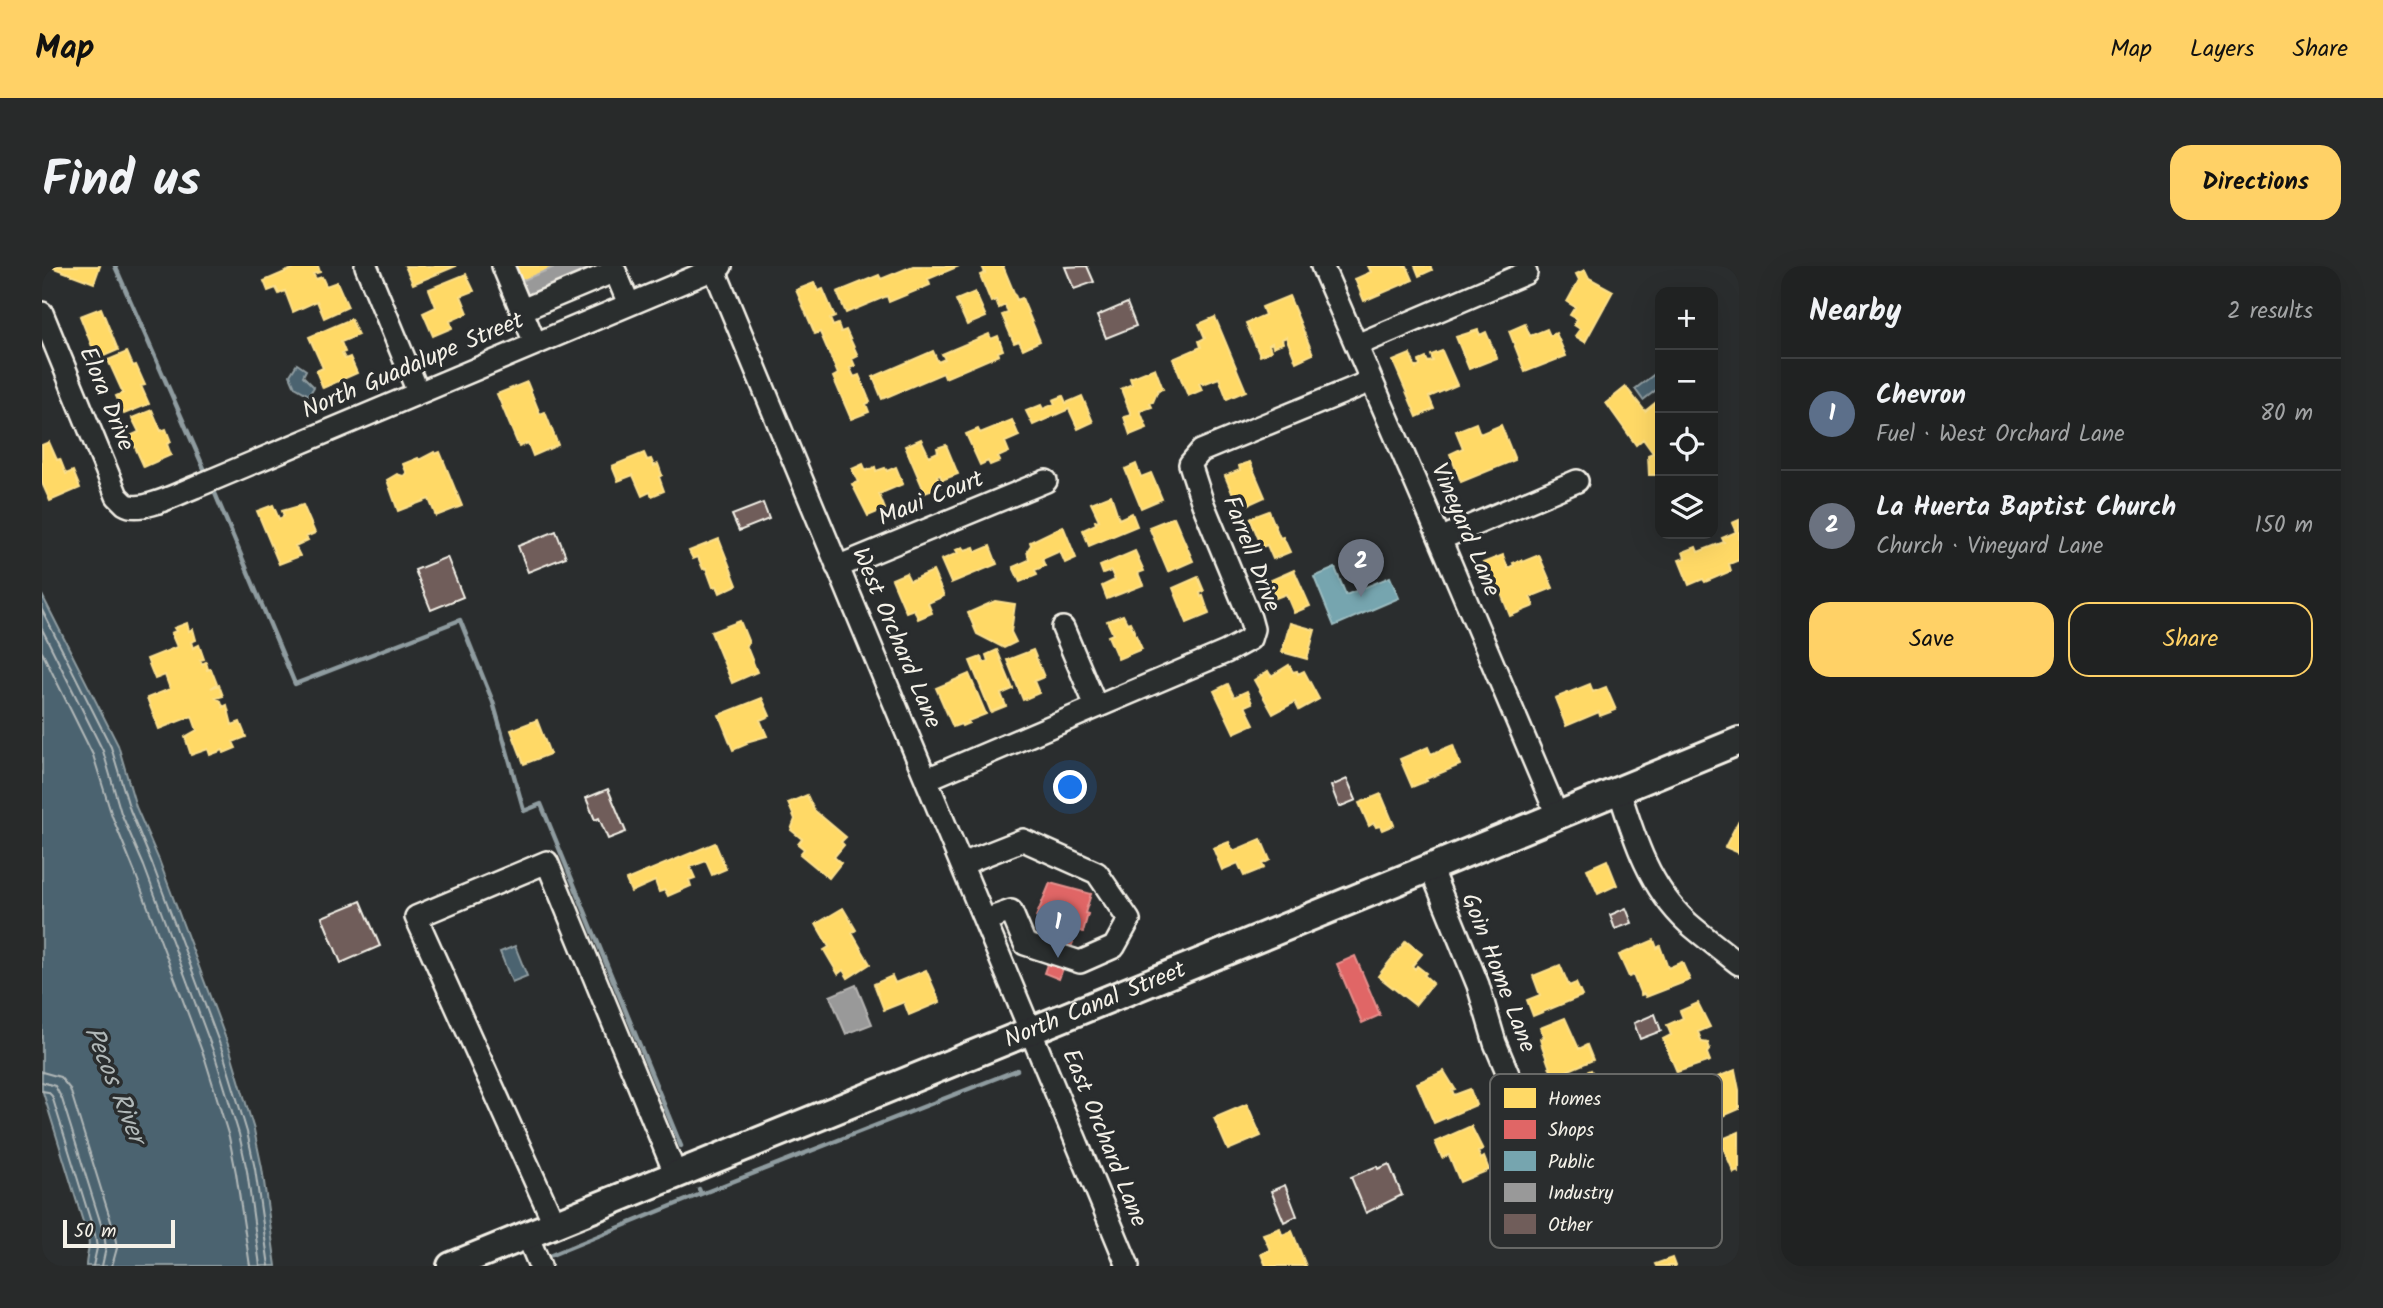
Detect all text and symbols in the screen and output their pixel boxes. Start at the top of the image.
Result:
text: Map [35,23,95,76]
text: Map [2110,30,2152,69]
text: Layers [2190,30,2254,69]
text: Share [2292,30,2348,69]
text: Find us [42,143,200,221]
button: Directions [2170,145,2341,220]
map controls [1655,287,1718,539]
button: + [1655,287,1718,350]
text: Nearby [1809,288,1901,336]
text: 2 results [2227,294,2313,330]
street label: North Guadalupe Street [296,301,531,430]
street label: Elora Drive [67,341,145,457]
button: − [1655,350,1718,413]
text: Chevron [1876,375,1966,417]
text: 1 [1829,396,1835,432]
text: 80 m [2260,396,2313,432]
button: locate [1655,413,1718,476]
text: Fuel · West Orchard Lane [1876,417,2125,453]
street label: Vineyard Lane [1419,457,1511,603]
street label: Maui Court [872,460,990,538]
button: layers [1655,476,1718,539]
text: La Huerta Baptist Church [1876,487,2176,529]
street label: Farrell Drive [1211,490,1291,618]
text: 2 [1825,508,1839,544]
text: 150 m [2254,508,2313,544]
text: Church · Vineyard Lane [1876,529,2103,565]
pin: 2 [1338,539,1384,597]
street label: West Orchard Lane [840,541,952,735]
button: Save [1809,602,2054,677]
button: Share [2068,602,2313,677]
your location [1053,770,1087,804]
street label: Goin Home Lane [1450,888,1546,1059]
pin: 1 [1035,900,1081,958]
street label: North Canal Street [998,950,1192,1059]
water label: Pecos River [71,1020,159,1155]
street label: East Orchard Lane [1050,1043,1158,1233]
legend [1490,1074,1722,1248]
text: Homes [1548,1085,1601,1115]
text: Shops [1548,1116,1594,1146]
text: Public [1548,1148,1595,1178]
text: Industry [1548,1179,1614,1209]
text: Other [1548,1211,1594,1241]
scale bar [63,1217,175,1249]
text: 50 m [74,1217,116,1247]

